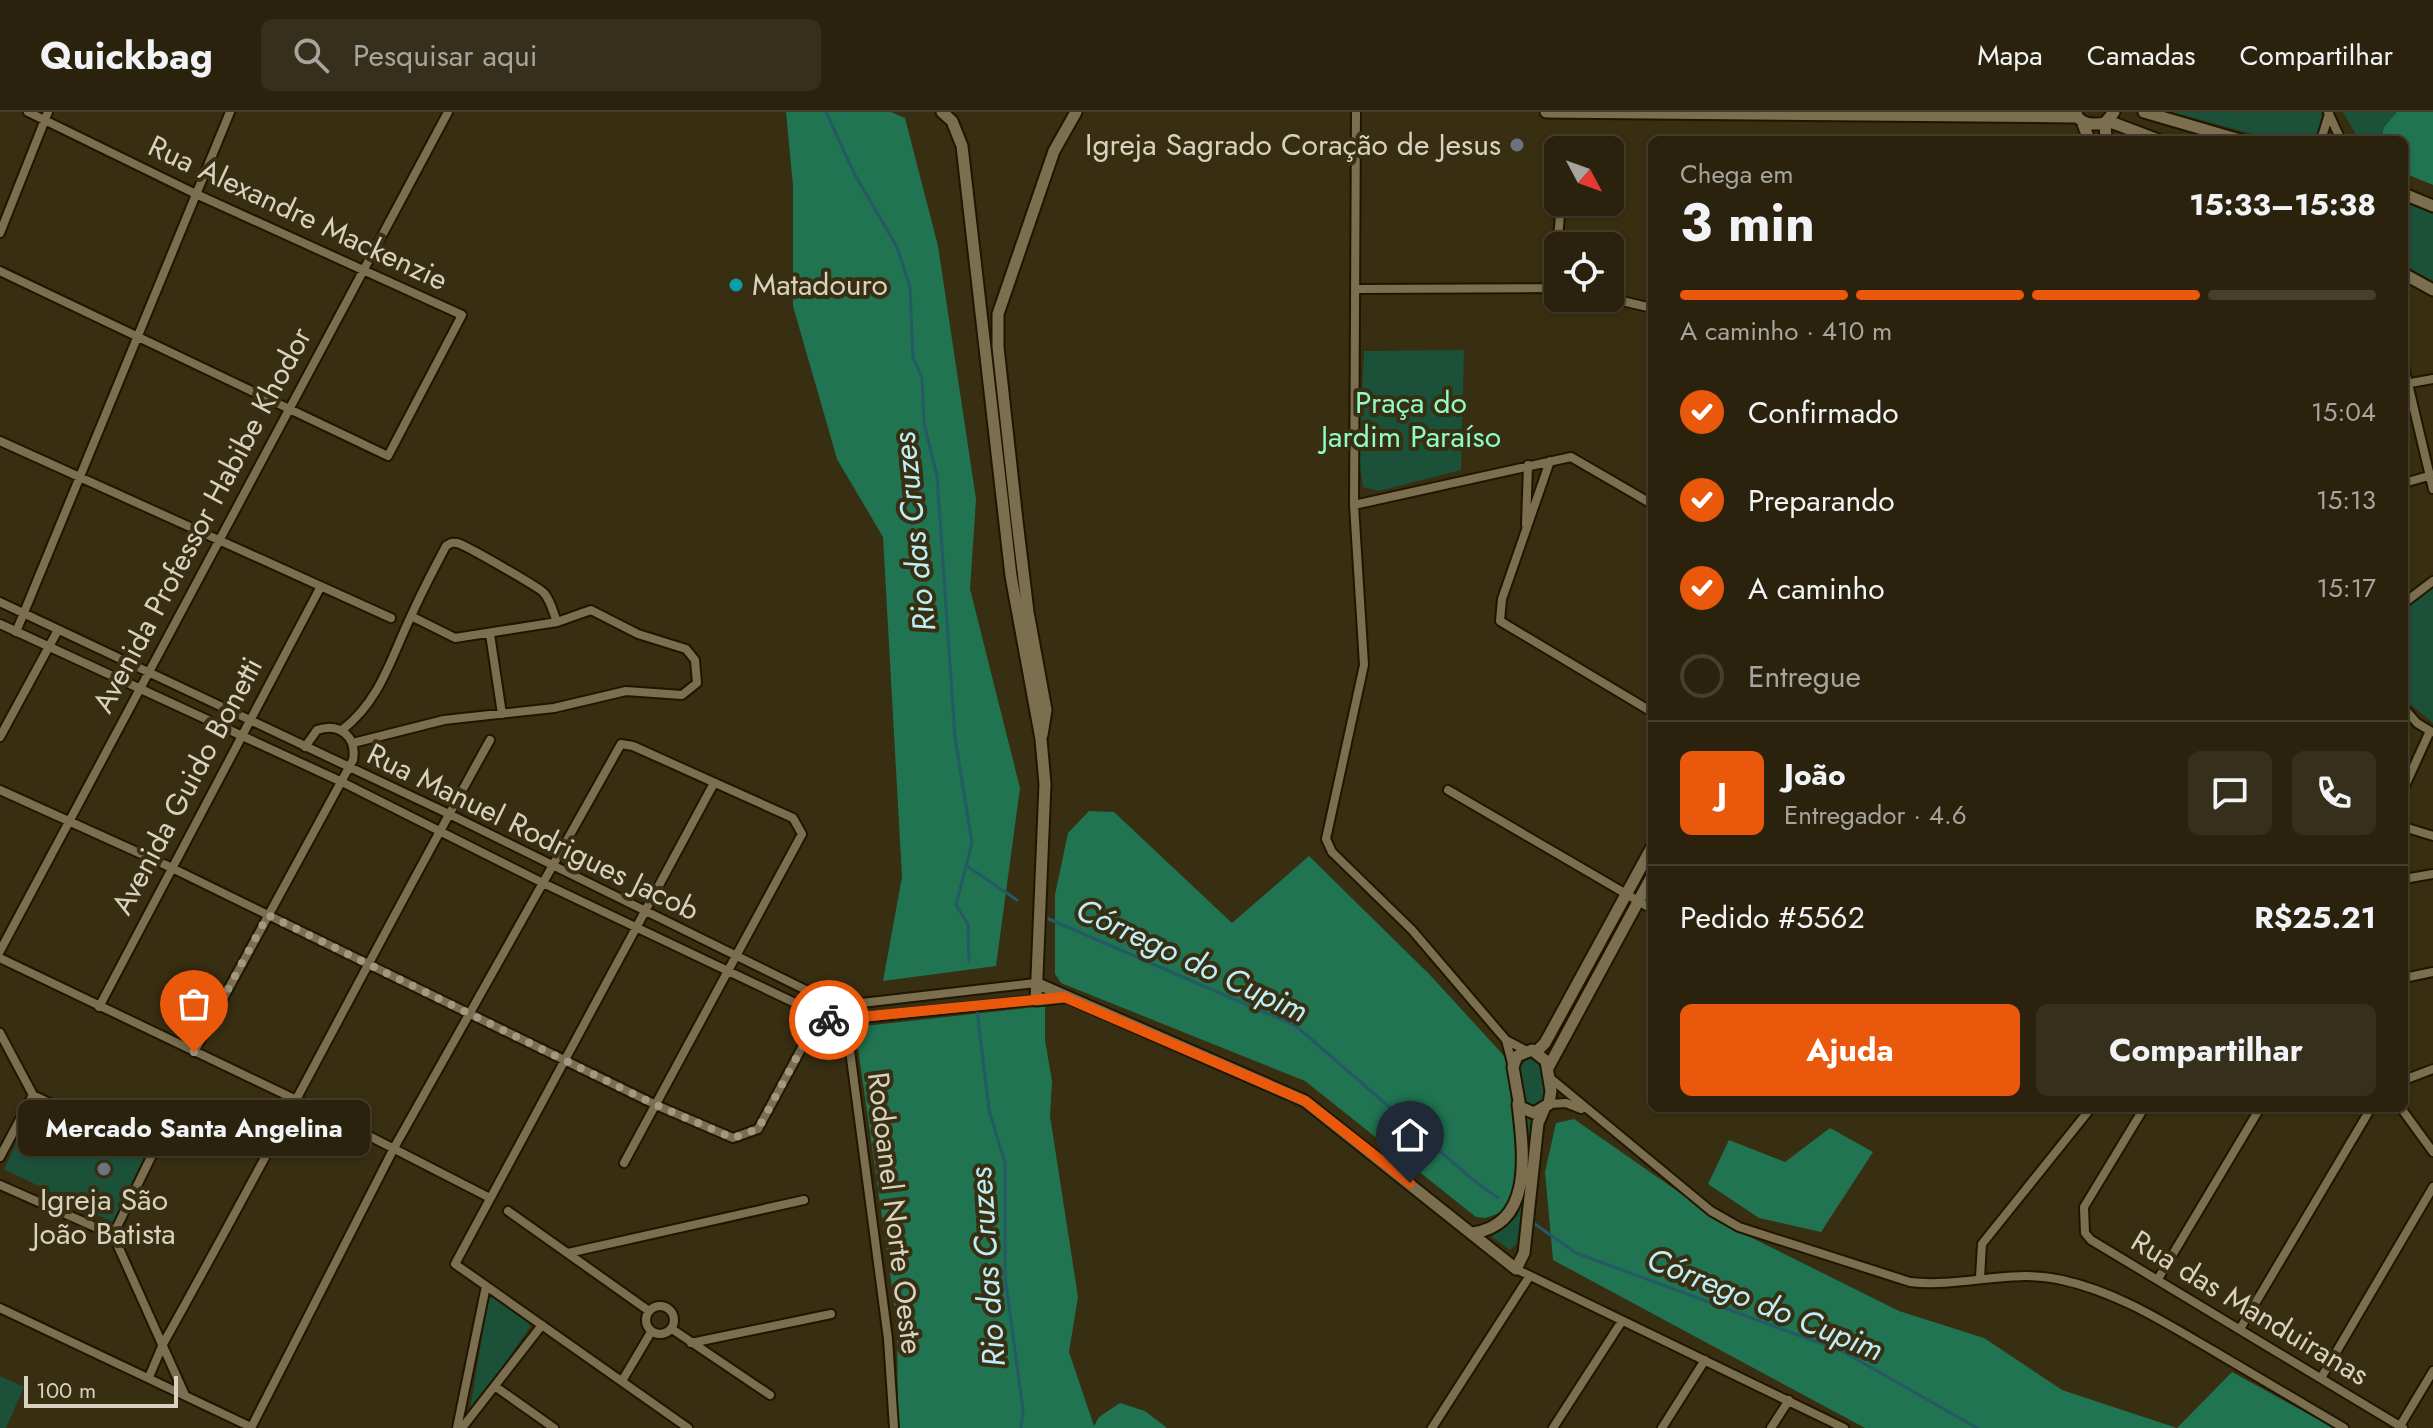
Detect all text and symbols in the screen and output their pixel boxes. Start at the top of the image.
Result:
search box [261,19,821,91]
text: Quickbag [40,28,213,83]
icon: search [289,33,333,77]
text: Pesquisar aqui [353,34,538,77]
text: Mapa [1977,35,2043,76]
text: Camadas [2087,35,2195,76]
text: Compartilhar [2239,35,2393,76]
place label: Igreja Sagrado Coração de Jesus [1085,123,1501,166]
street label: Rua Alexandre Mackenzie [141,124,455,301]
marker: Igreja Sagrado Coração de Jesus [1508,136,1526,154]
north arrow [1544,136,1624,216]
map controls [1544,136,1624,312]
text: Chega em [1680,155,1794,193]
text: 15:33–15:38 [2189,183,2376,226]
text: 3 min [1680,185,1815,261]
button: locate [1544,232,1624,312]
place label: Matadouro [752,263,888,306]
marker: Matadouro [727,276,745,294]
text: A caminho · 410 m [1680,312,1892,350]
street label: Avenida Professor Habibe Khodor [81,318,322,720]
park label: Praça do Jardim Paraíso [1317,381,1501,458]
icon: check [1680,390,1724,434]
text: Confirmado [1748,391,1899,434]
text: 15:04 [2311,393,2376,431]
water label: Rio das Cruzes [881,430,947,634]
icon: check [1680,478,1724,522]
text: Preparando [1748,479,1895,522]
text: 15:13 [2316,481,2376,519]
icon: check [1680,566,1724,610]
text: A caminho [1748,567,1885,610]
text: 15:17 [2316,569,2376,607]
street label: Avenida Guido Bonetti [100,649,273,922]
text: Entregue [1748,655,1861,698]
street label: Rua Manuel Rodrigues Jacob [360,732,707,931]
button: chat [2188,751,2272,835]
button: phone [2292,751,2376,835]
text: João [1784,753,1846,796]
text: J [1717,772,1727,815]
text: Entregador · 4.6 [1784,796,1967,834]
water label: Córrego do Cupim [1068,886,1316,1034]
text: Pedido #5562 [1680,896,1865,939]
text: R$25.21 [2254,896,2376,939]
pin [160,970,228,1052]
courier [789,980,869,1060]
icon: bag [172,982,216,1026]
icon: bike [807,998,851,1042]
button: Ajuda [1680,1004,2020,1096]
button: Compartilhar [2036,1004,2376,1096]
street label: Rodoanel Norte Oeste [857,1070,934,1356]
callout: Mercado Santa Angelina [18,1100,370,1156]
pin [1376,1101,1444,1183]
text: Mercado Santa Angelina [45,1109,343,1147]
icon: home [1388,1113,1432,1157]
marker: Igreja São João Batista [95,1160,113,1178]
water label: Rio das Cruzes [957,1165,1017,1368]
place label: Igreja São João Batista [28,1178,176,1255]
street label: Rua das Manduiranas [2123,1219,2377,1396]
water label: Córrego do Cupim [1640,1236,1890,1372]
scale bar [24,1372,178,1408]
text: 100 m [36,1374,96,1406]

